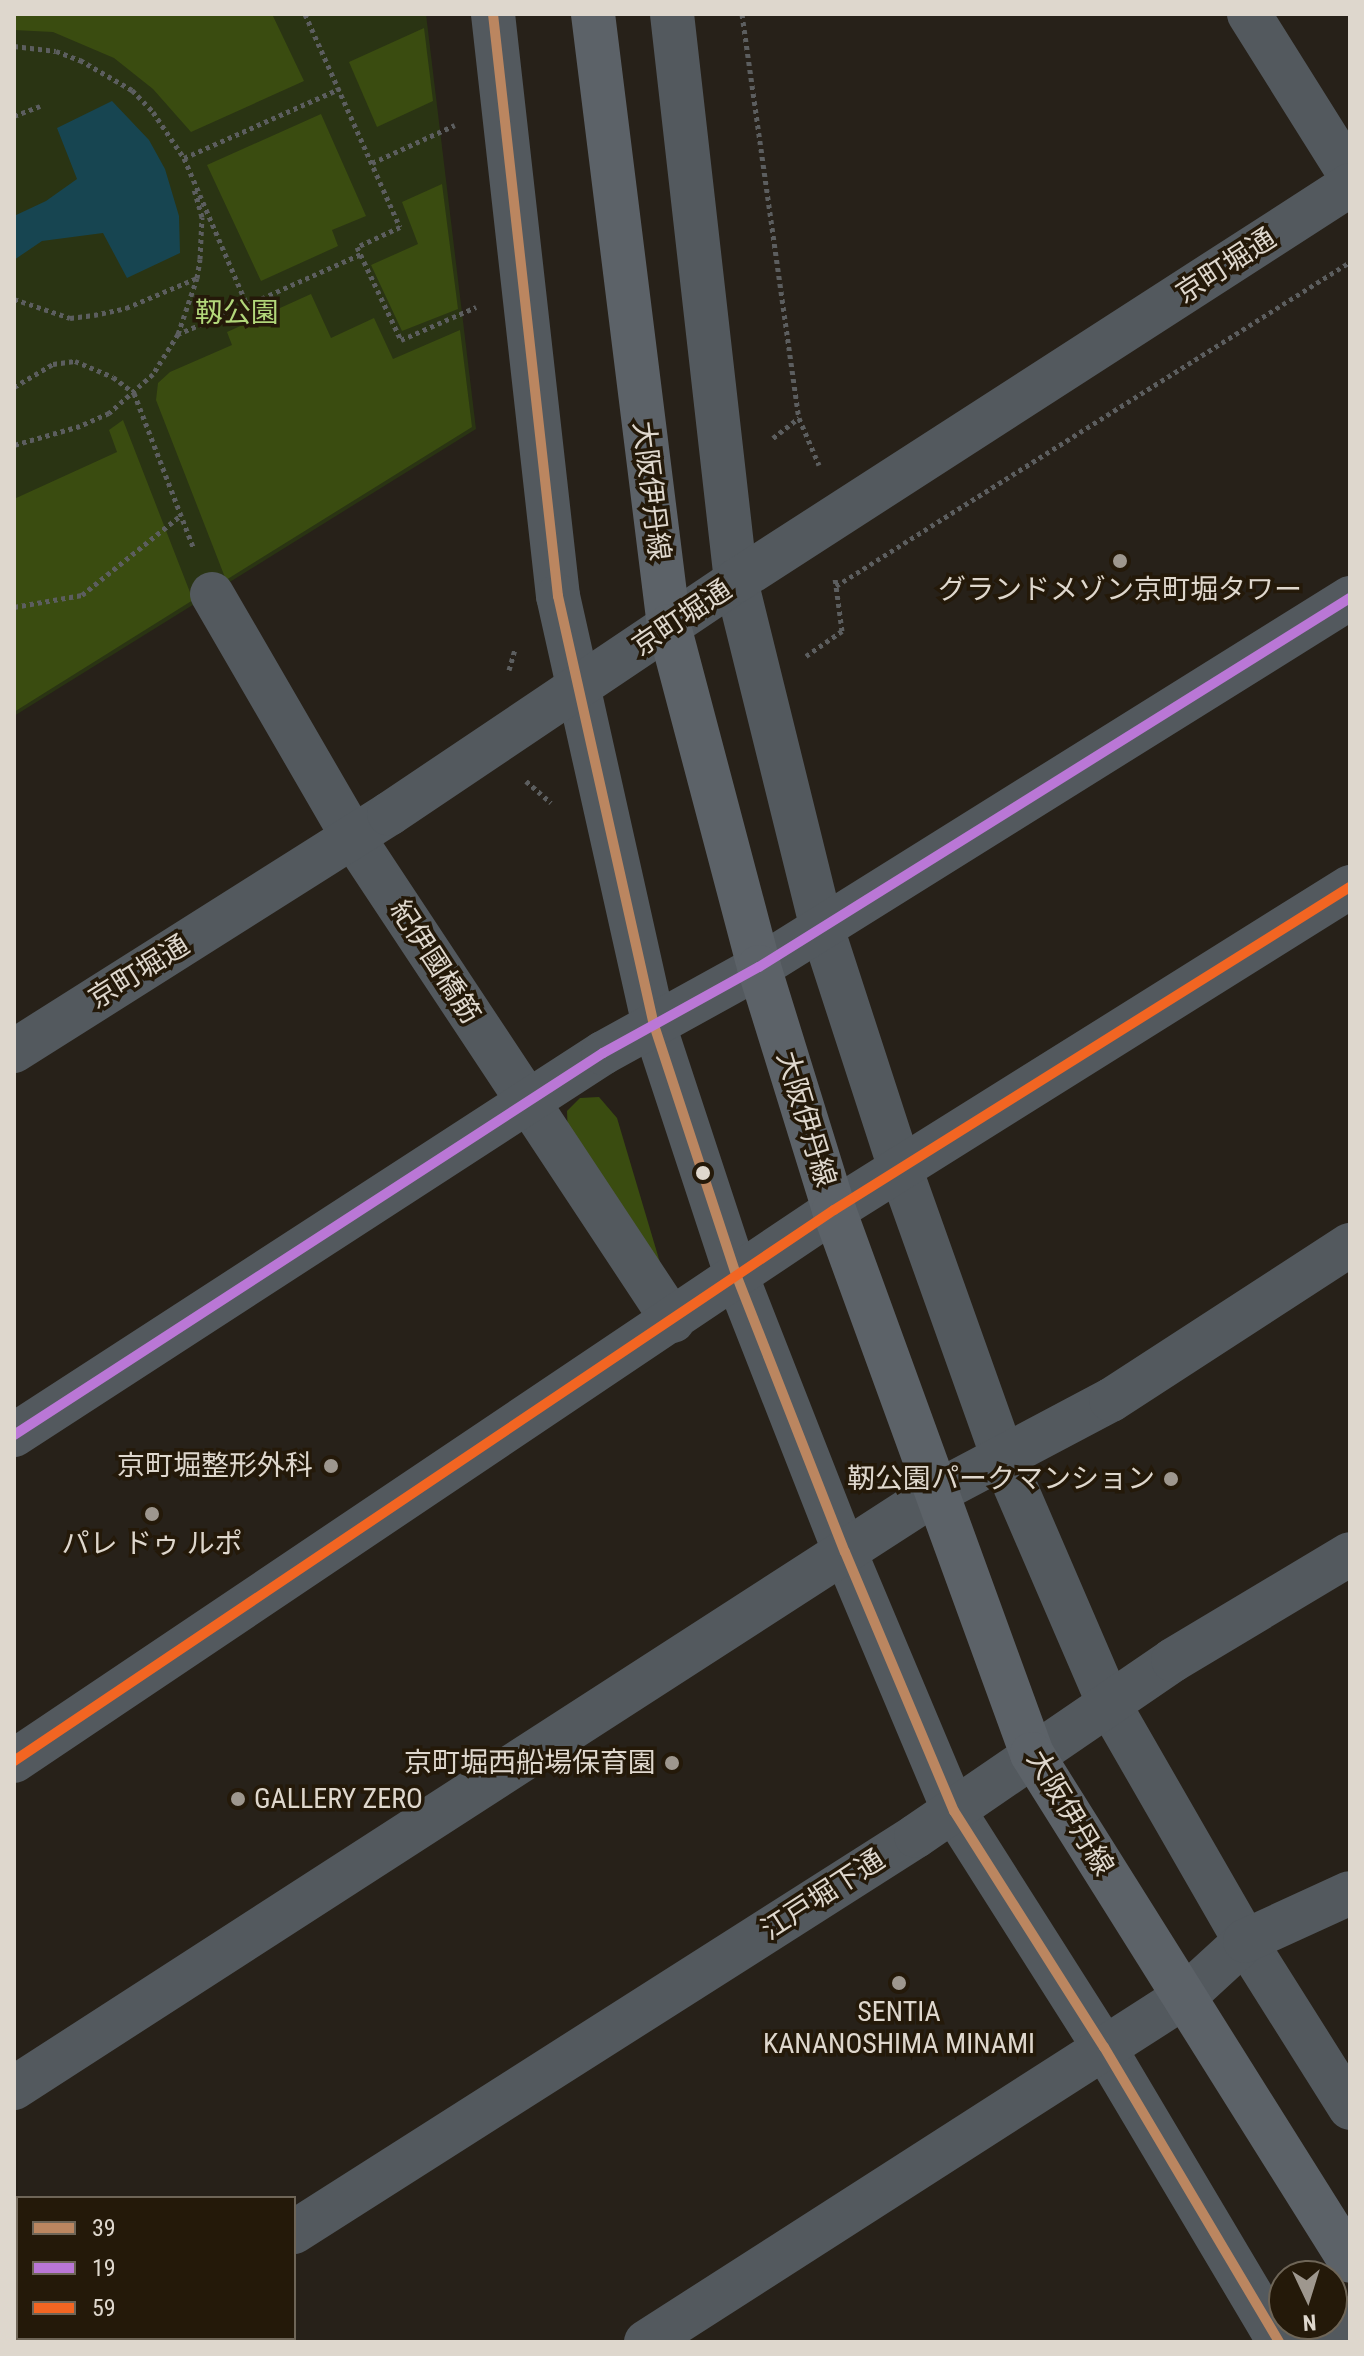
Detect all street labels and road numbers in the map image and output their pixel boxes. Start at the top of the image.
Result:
street label: 京町堀通 [1170,221,1282,311]
street label: 大阪伊丹線 [626,419,676,563]
street label: 京町堀通 [626,573,738,663]
street label: 紀伊國橋筋 [383,894,487,1030]
street label: 京町堀通 [83,928,195,1016]
street label: 大阪伊丹線 [769,1047,843,1191]
street label: 大阪伊丹線 [1020,1744,1120,1882]
street label: 江戸堀下通 [755,1843,891,1947]

